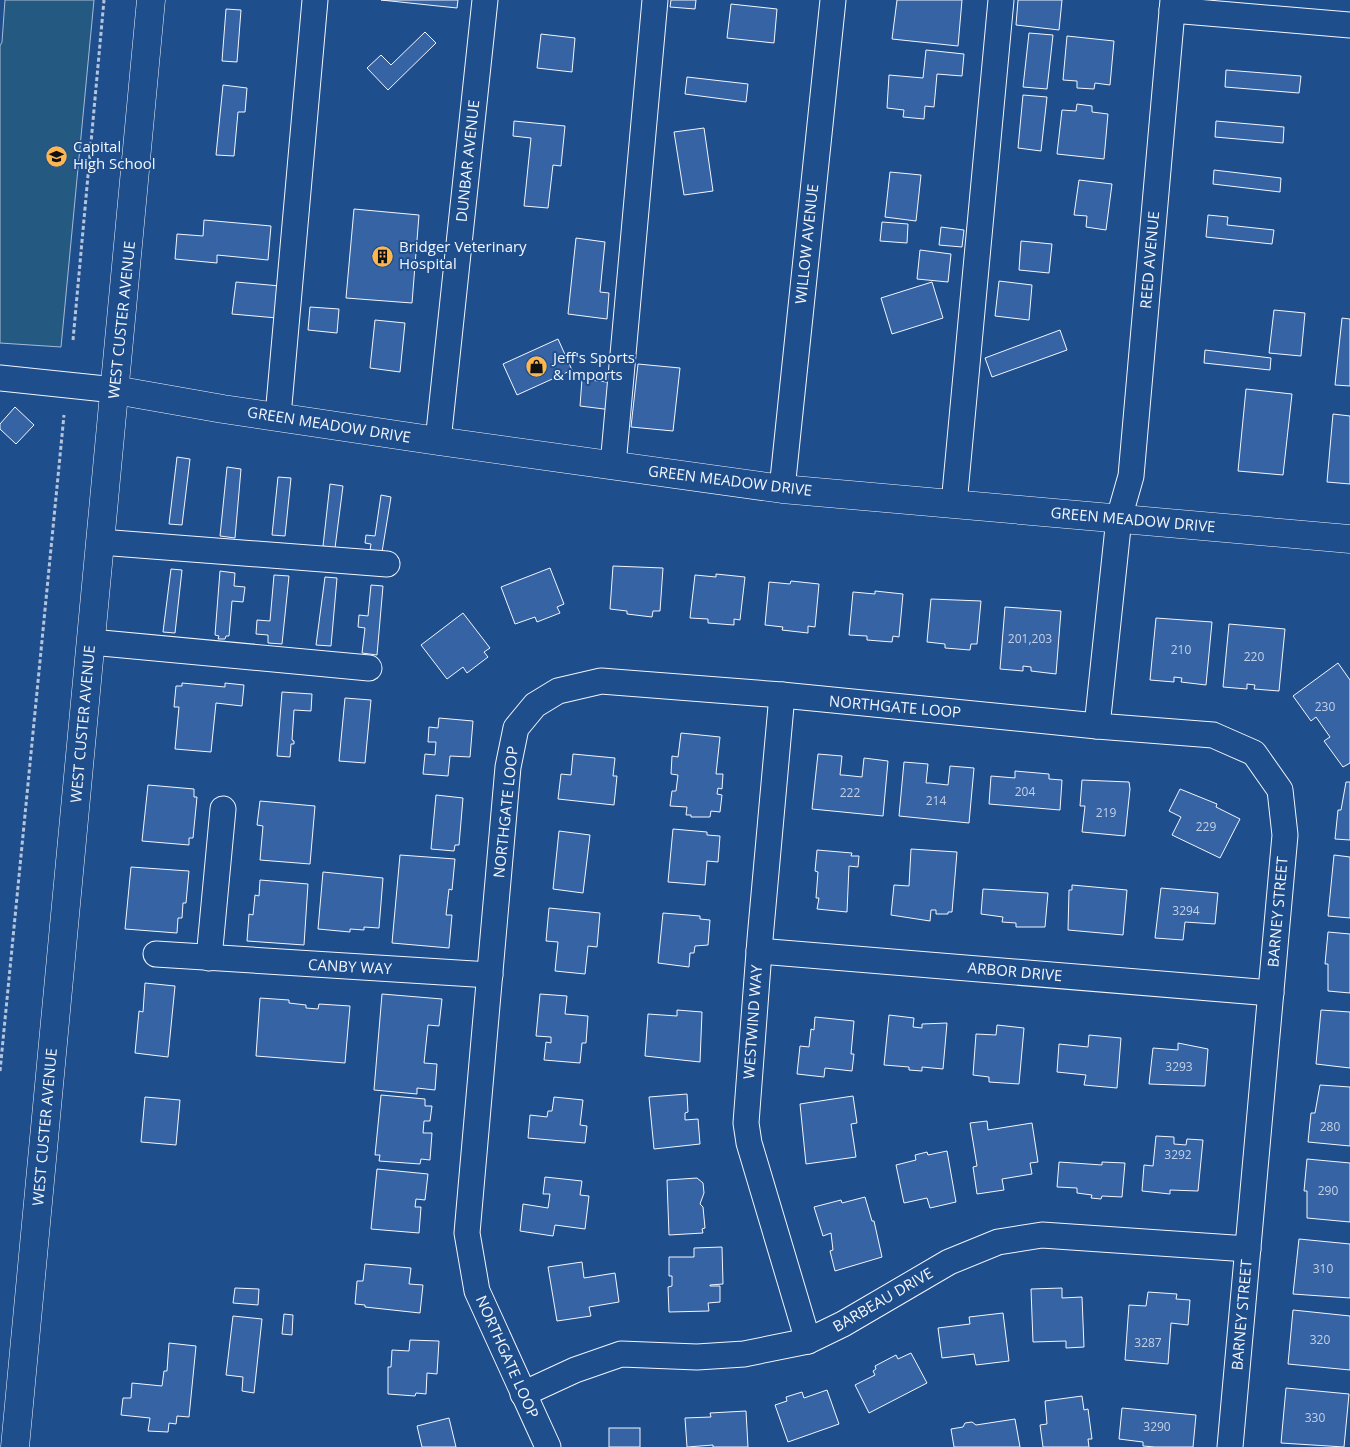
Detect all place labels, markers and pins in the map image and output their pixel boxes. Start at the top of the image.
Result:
place label: Capital High School [73,136,156,173]
school or university icon: Capital High School [45,144,69,168]
place label: Bridger Veterinary Hospital [399,236,527,273]
building icon: Bridger Veterinary Hospital [371,244,395,268]
place label: Jeff's Sports & Imports [551,347,635,384]
shop icon: Jeff's Sports & Imports [525,355,549,379]

